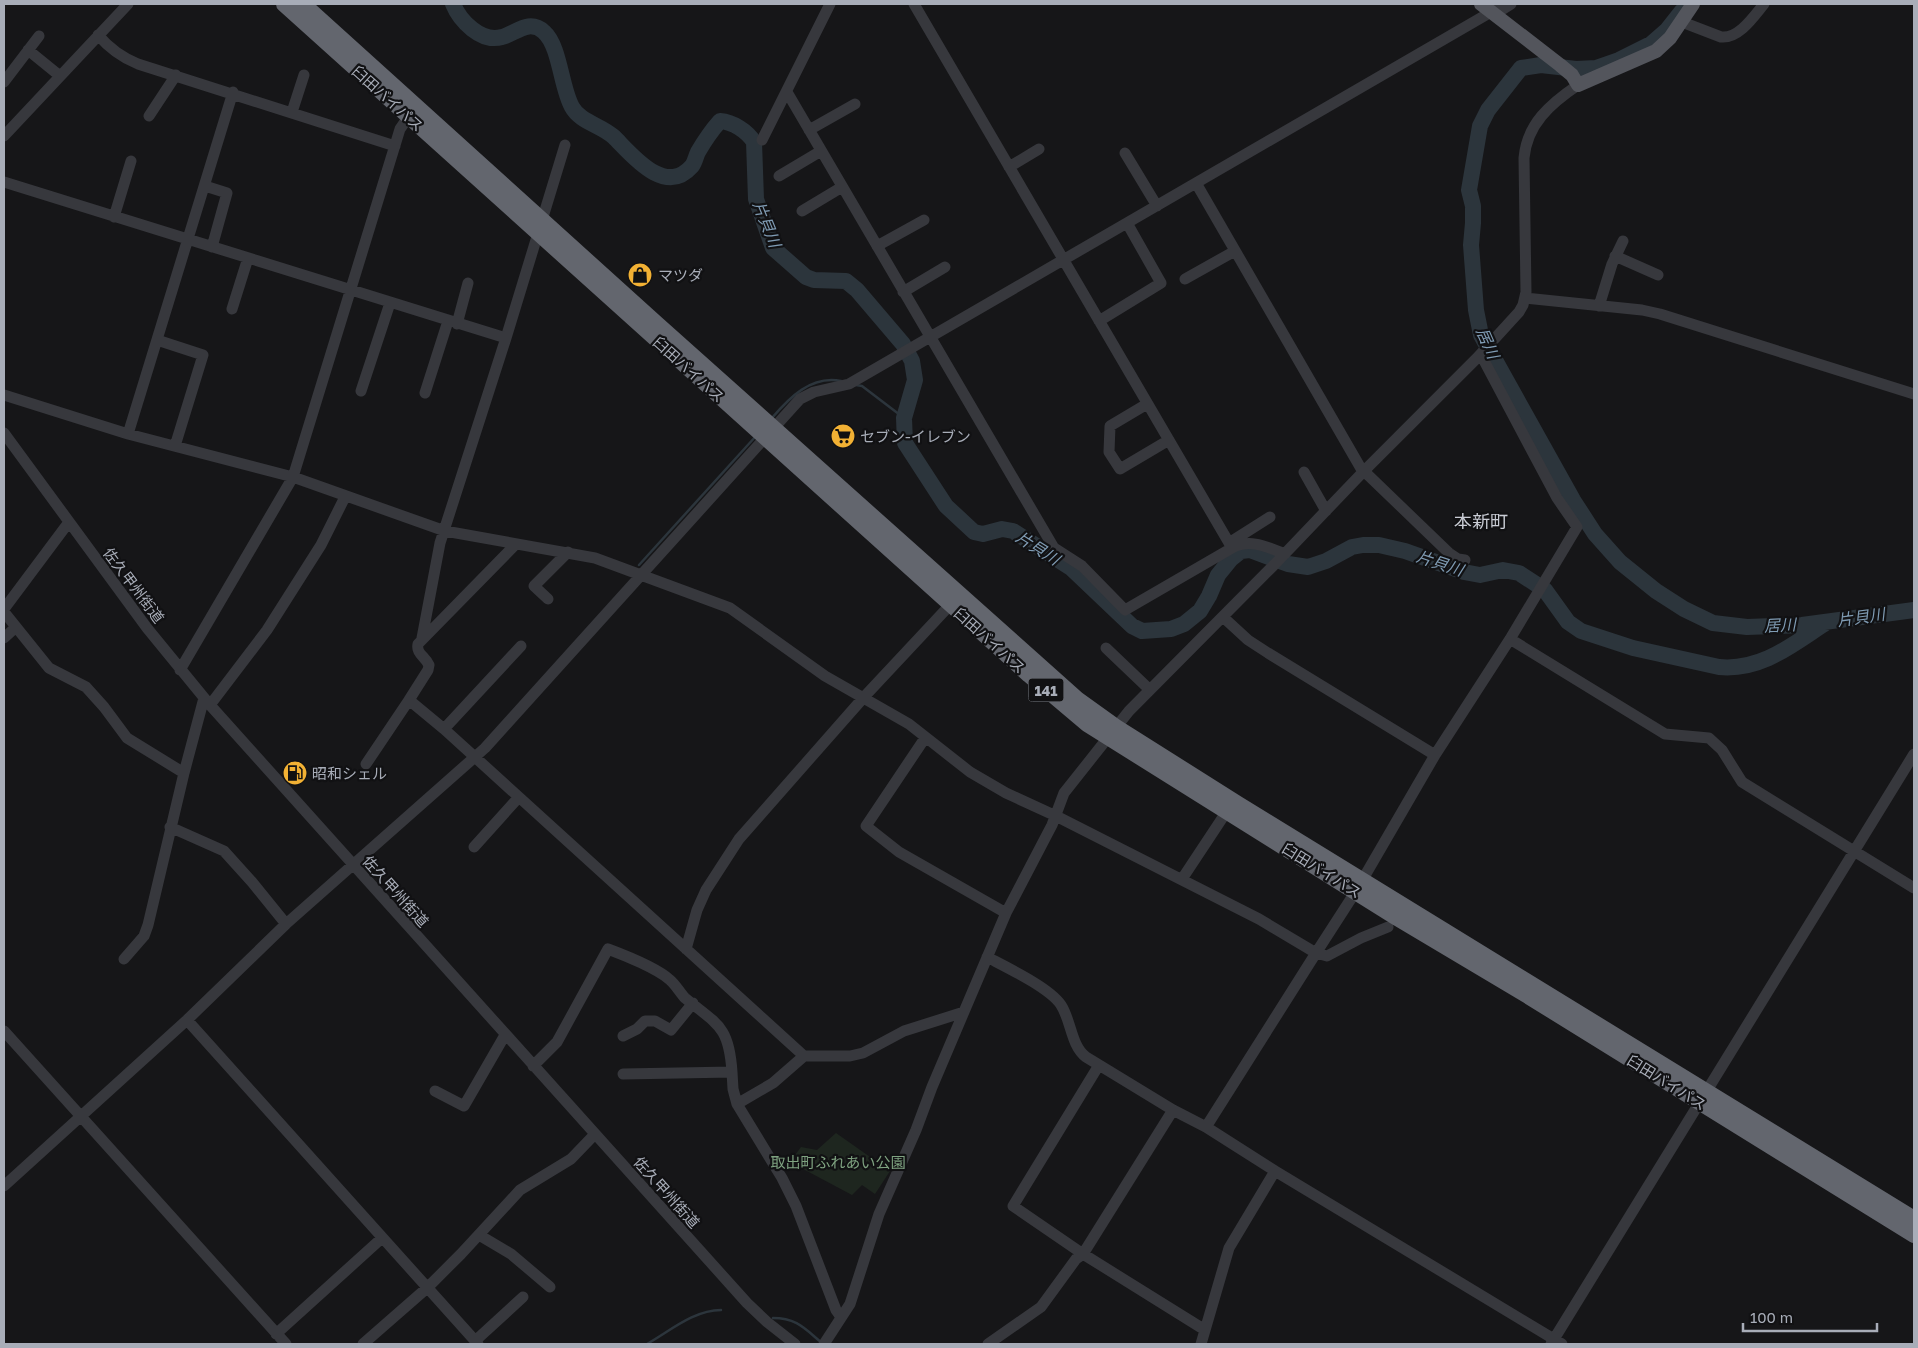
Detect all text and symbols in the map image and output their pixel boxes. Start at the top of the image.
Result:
street label: 臼田バイパス [349,61,427,135]
water label: 片貝川 [749,198,786,252]
shop icon: マツダ [627,262,653,288]
place label: マツダ [658,266,703,284]
water label: 居川 [1472,324,1504,364]
street label: 臼田バイパス [650,332,728,406]
supermarket icon: セブン-イレブン [830,423,856,449]
place label: セブン-イレブン [860,427,971,445]
district label: 本新町 [1454,510,1508,532]
water label: 片貝川 [1012,527,1065,570]
street label: 佐久甲州街道 [100,544,168,626]
water label: 片貝川 [1414,546,1468,581]
street label: 臼田バイパス [951,603,1029,677]
water label: 片貝川 [1836,603,1888,630]
water label: 居川 [1763,614,1798,636]
road number: 141 [1028,678,1064,702]
fuel station icon: 昭和シェル [282,760,308,786]
place label: 昭和シェル [312,764,387,782]
street label: 臼田バイパス [1279,839,1365,901]
street label: 佐久甲州街道 [359,852,433,930]
street label: 臼田バイパス [1624,1051,1710,1113]
street label: 佐久甲州街道 [630,1153,704,1231]
park label: 取出町ふれあい公園 [770,1153,906,1171]
scale bar [1743,1300,1877,1332]
text: 100 m [1750,1308,1793,1326]

